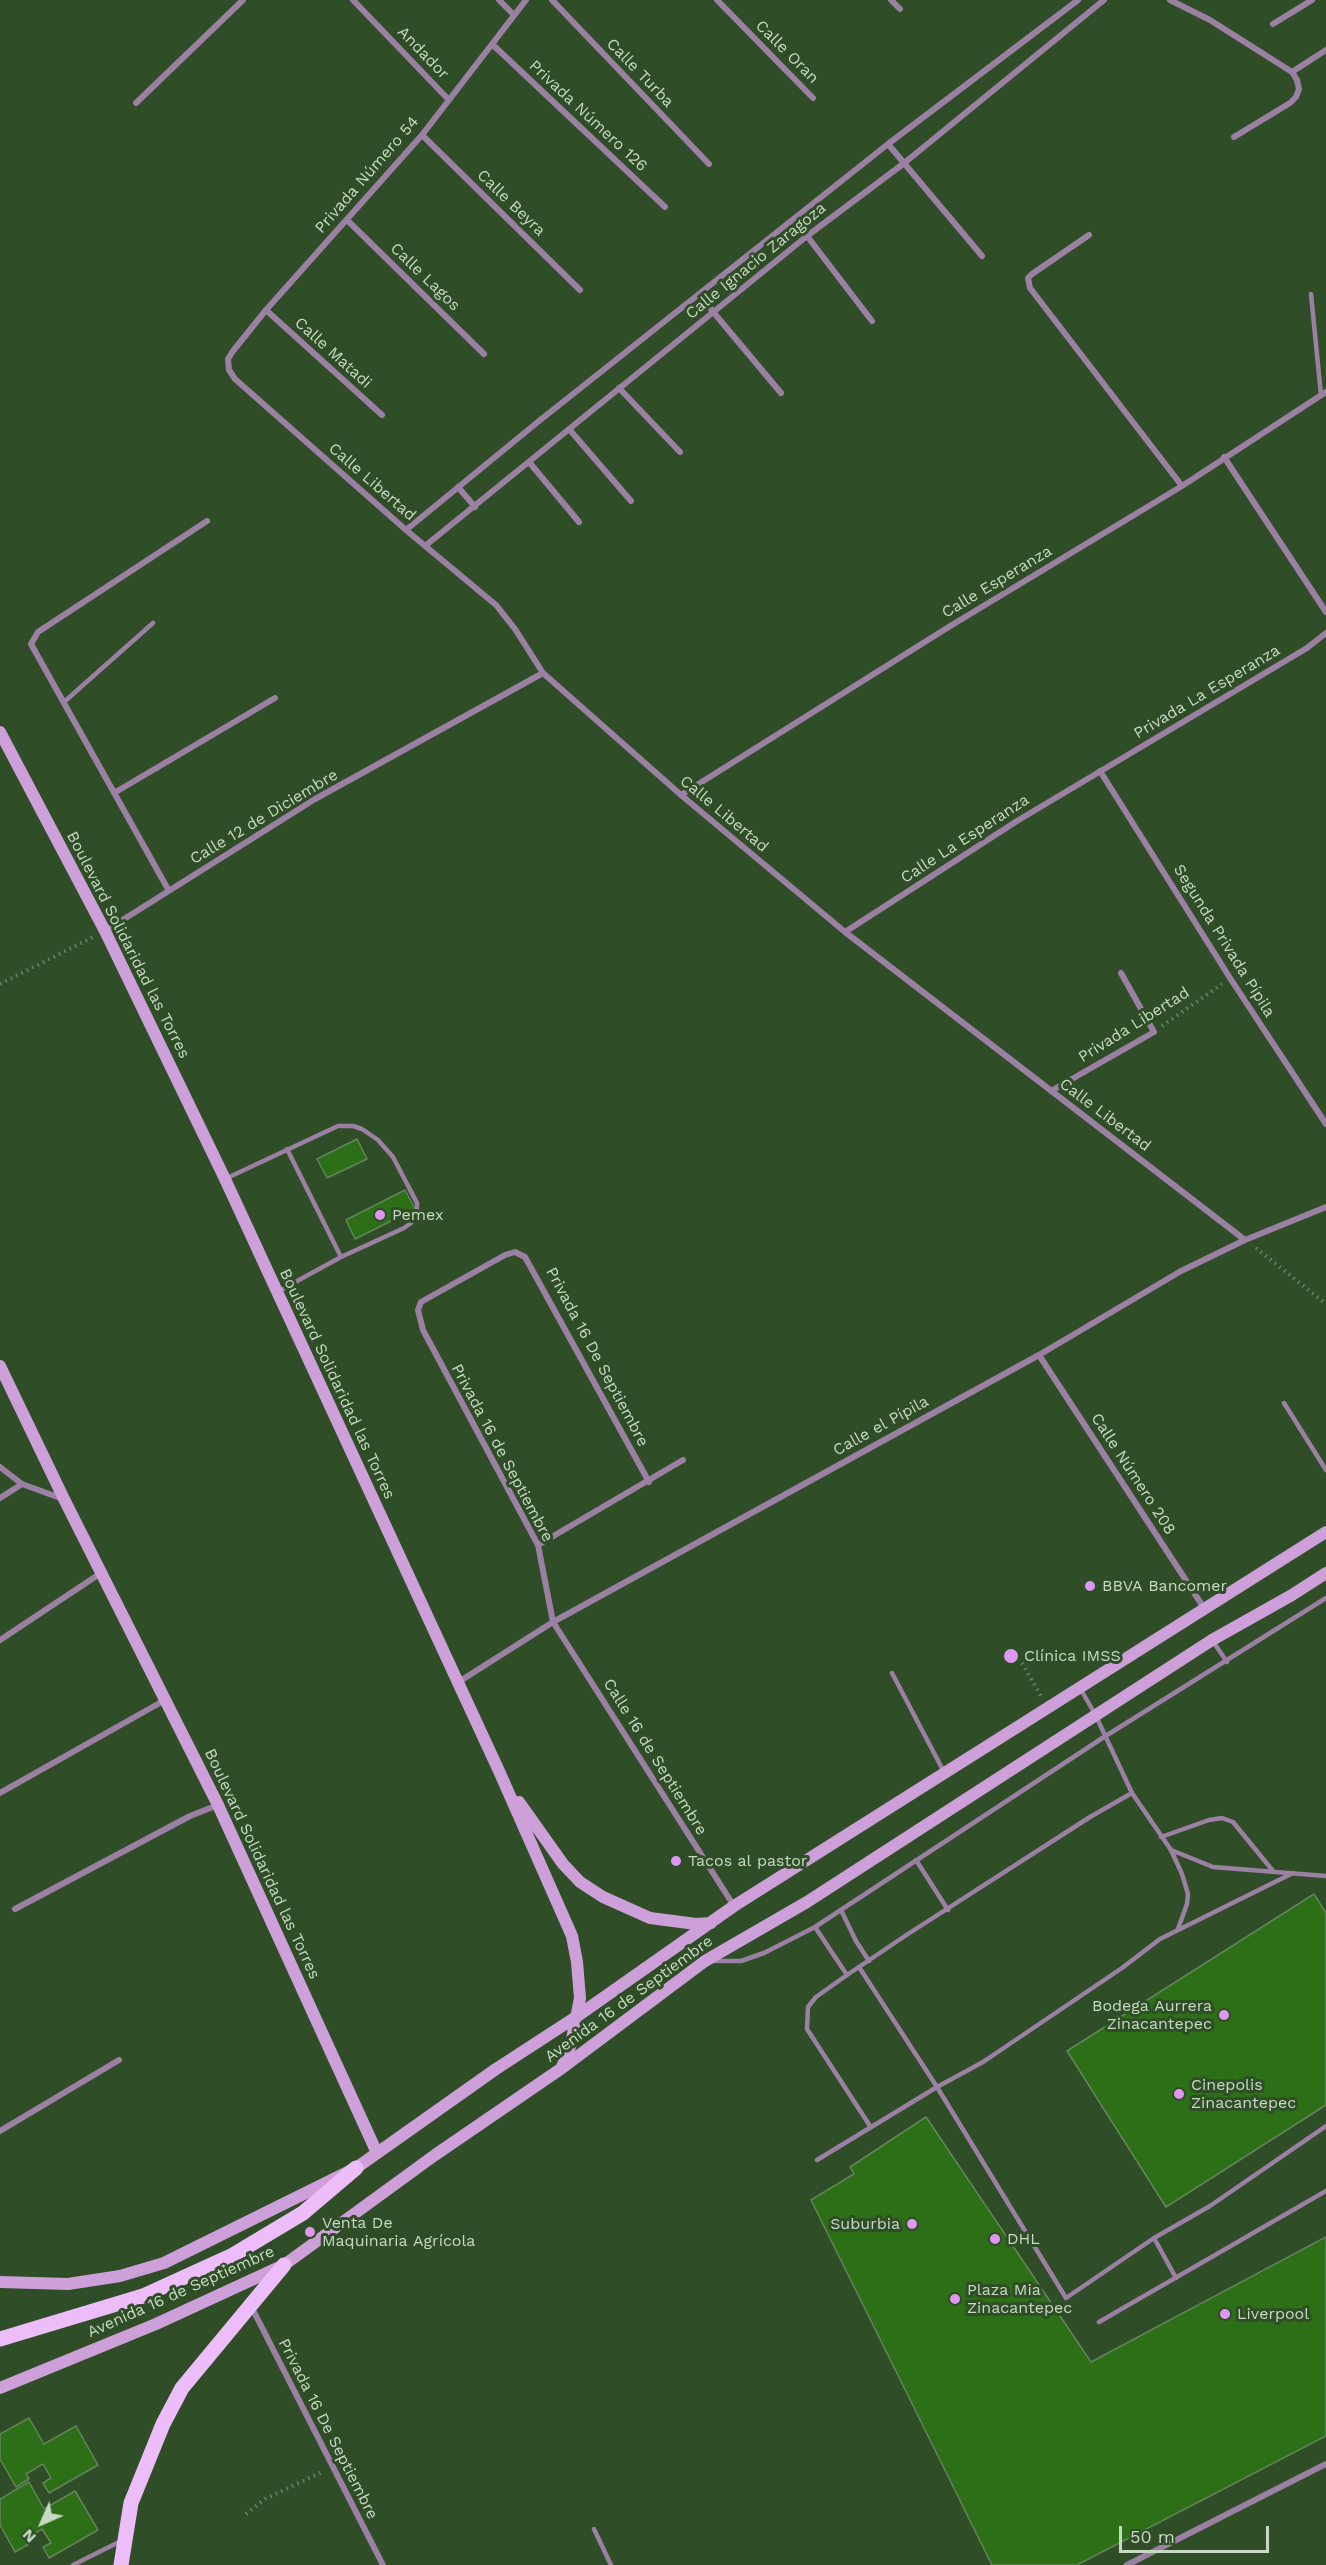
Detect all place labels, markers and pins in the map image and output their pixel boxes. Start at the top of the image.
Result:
place label: Pemex [392,1205,444,1225]
marker: Pemex [373,1208,387,1222]
place label: BBVA Bancomer [1102,1576,1227,1596]
marker: BBVA Bancomer [1083,1579,1097,1593]
place label: Clínica IMSS [1024,1646,1121,1666]
marker: Clínica IMSS [1002,1647,1020,1665]
place label: Tacos al pastor [688,1851,807,1871]
marker: Tacos al pastor [669,1854,683,1868]
place label: Bodega Aurrera Zinacantepec [1092,1996,1212,2034]
marker: Bodega Aurrera Zinacantepec [1217,2008,1231,2022]
place label: Cinepolis Zinacantepec [1191,2075,1296,2113]
marker: Cinepolis Zinacantepec [1172,2087,1186,2101]
place label: Venta De Maquinaria Agrícola [322,2213,475,2251]
place label: Suburbia [830,2214,900,2234]
marker: Suburbia [905,2217,919,2231]
marker: Venta De Maquinaria Agrícola [303,2225,317,2239]
place label: DHL [1007,2229,1040,2249]
marker: DHL [988,2232,1002,2246]
place label: Plaza Mia Zinacantepec [967,2280,1072,2318]
marker: Plaza Mia Zinacantepec [948,2292,962,2306]
place label: Liverpool [1237,2304,1309,2324]
marker: Liverpool [1218,2307,1232,2321]

